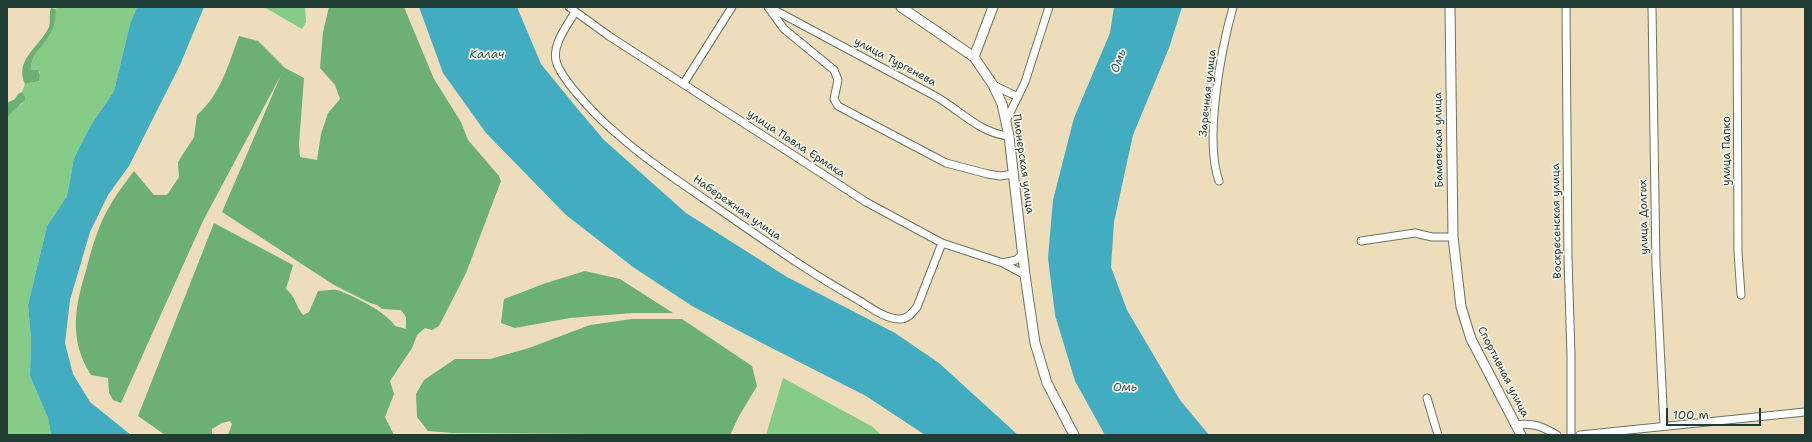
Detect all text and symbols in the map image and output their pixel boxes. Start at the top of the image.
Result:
street label: улица Тургенева [852,35,938,89]
water label: Омь [1108,47,1130,75]
water label: Калач [469,48,505,62]
street label: Заречная улица [1197,49,1219,137]
street label: Бамовская улица [1432,92,1446,188]
street label: улица Павла Ермака [745,107,847,181]
street label: Пионерская улица [1009,113,1037,215]
street label: улица Папко [1720,116,1734,186]
street label: Воскресенская улица [1549,163,1565,279]
street label: Набережная улица [690,173,784,243]
street label: улица Долгих [1637,179,1651,255]
street label: Спортивная улица [1474,324,1532,420]
water label: Омь [1113,381,1137,395]
scale bar [1668,400,1763,426]
text: 100 m [1673,407,1709,423]

